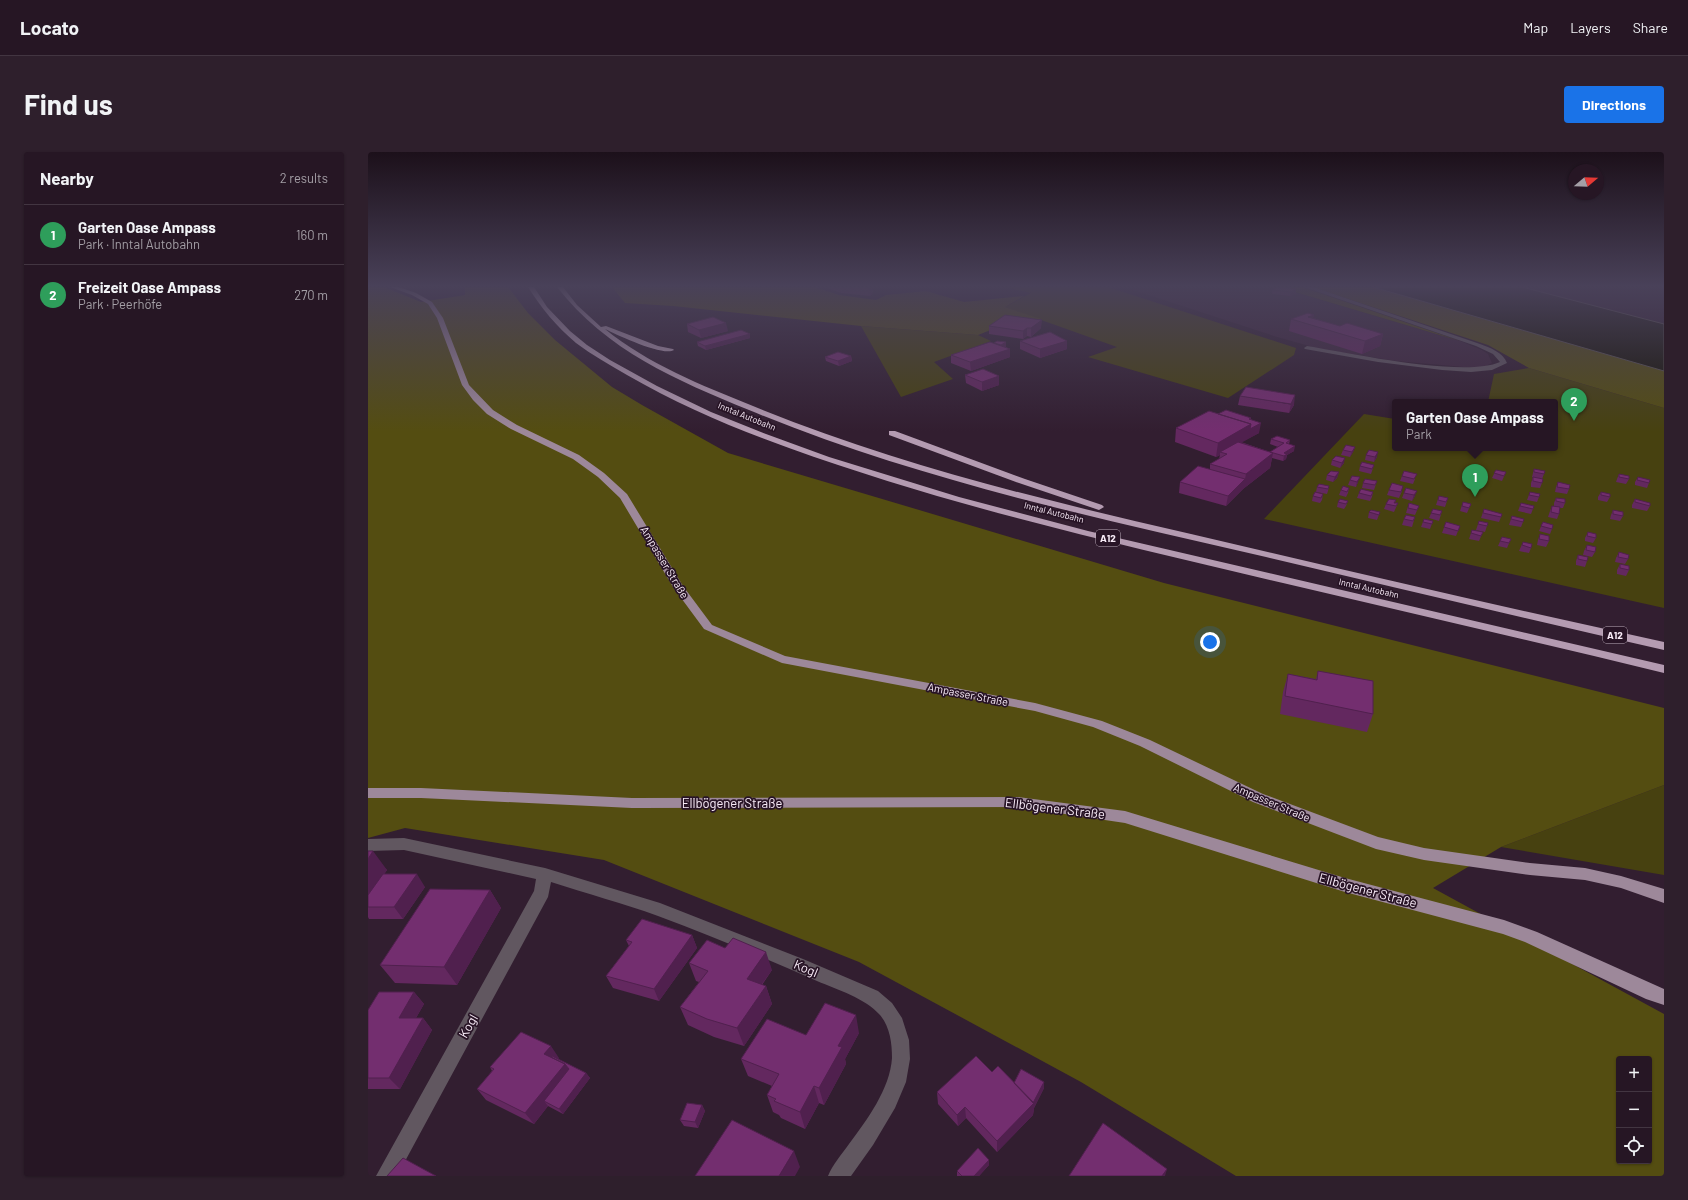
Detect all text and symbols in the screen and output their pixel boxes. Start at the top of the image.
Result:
text: Locato [20,16,79,39]
text: Map [1523,19,1548,36]
text: Layers [1570,19,1611,36]
text: Share [1633,19,1668,36]
button: Directions [1564,86,1664,123]
text: Find us [24,87,113,121]
north arrow [1568,164,1604,200]
text: Nearby [40,168,94,188]
text: 2 results [280,170,328,186]
text: Garten Oase Ampass [78,218,216,236]
text: 1 [51,227,55,243]
text: 160 m [296,227,328,243]
text: Park · Inntal Autobahn [78,236,200,252]
text: Freizeit Oase Ampass [78,278,221,296]
text: 2 [49,287,57,303]
text: 270 m [294,287,328,303]
text: Park · Peerhöfe [78,296,162,312]
pin: 2 [1561,388,1587,421]
street label: Inntal Autobahn [717,399,778,433]
popup [1392,399,1558,451]
text: Garten Oase Ampass [1406,408,1544,426]
text: Park [1406,426,1432,442]
pin: 1 [1462,464,1488,497]
street label: Inntal Autobahn [1023,499,1085,525]
street label: Ampasser Straße [638,524,692,601]
road number: A12 [1096,530,1120,546]
street label: Inntal Autobahn [1338,576,1400,600]
road number: A12 [1603,627,1627,643]
your location [1200,632,1220,652]
street label: Ampasser Straße [927,680,1010,708]
street label: Ampasser Straße [1232,780,1312,824]
street label: Ellbögener Straße [1004,794,1106,822]
street label: Ellbögener Straße [682,795,782,811]
street label: Ellbögener Straße [1317,869,1419,911]
street label: Kogl [791,956,821,980]
street label: Kogl [455,1011,481,1041]
map controls [1616,1056,1652,1164]
button: + [1616,1056,1652,1092]
button: − [1616,1092,1652,1128]
button: locate [1616,1128,1652,1164]

